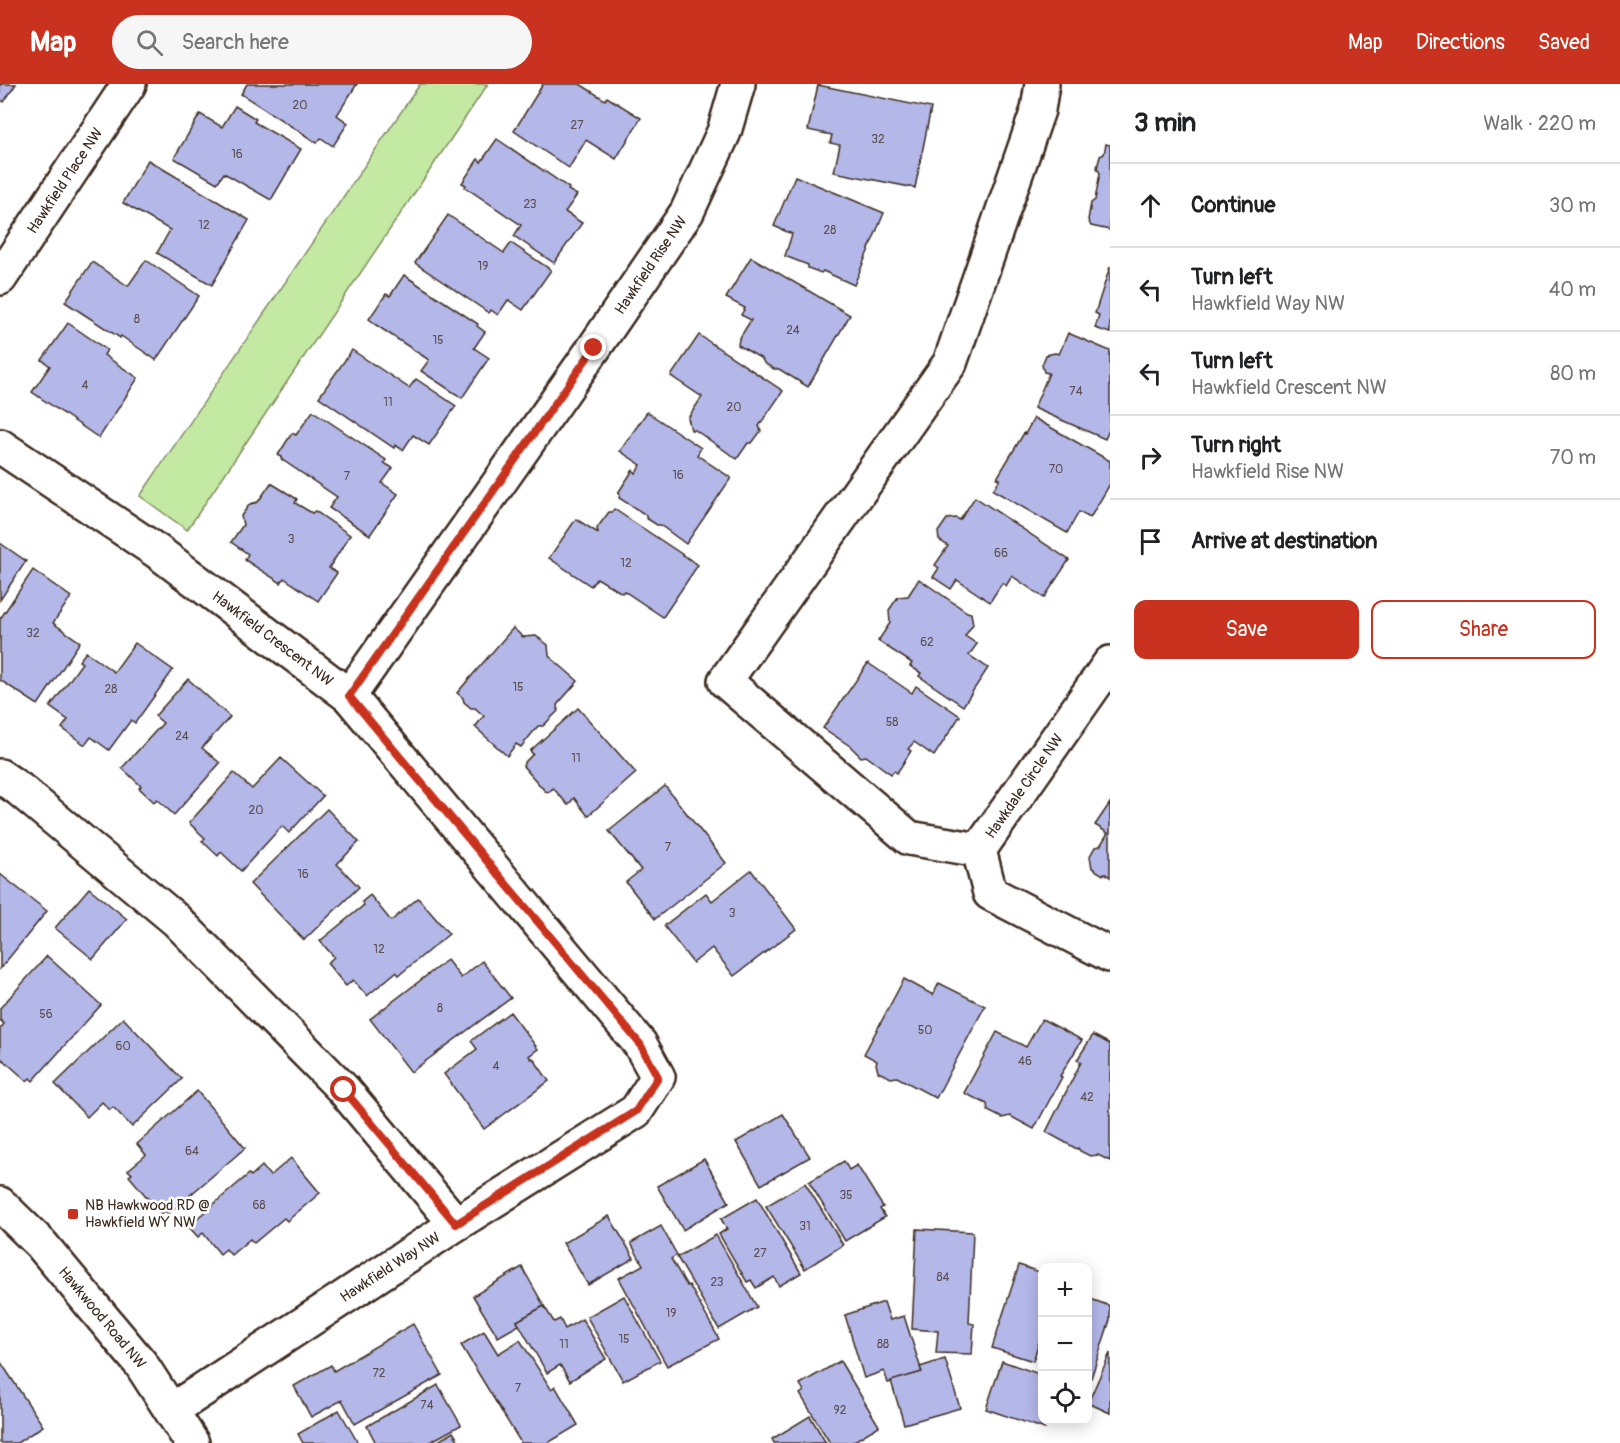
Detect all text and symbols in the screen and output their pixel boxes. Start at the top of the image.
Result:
search box [112,15,532,69]
text: Map [30,25,76,60]
icon: search [133,26,166,59]
text: Search here [181,28,289,56]
text: Map [1348,29,1383,56]
text: Directions [1416,29,1505,56]
text: Saved [1538,29,1590,56]
house number: 20 [293,98,307,113]
text: 3 min [1134,107,1196,139]
text: Walk · 220 m [1483,111,1596,136]
house number: 27 [570,118,584,133]
street label: Hawkfield Place NW [23,124,107,237]
house number: 32 [871,132,885,147]
house number: 16 [231,147,243,162]
icon: ahead [1134,189,1167,222]
text: Continue [1191,191,1275,219]
text: 30 m [1549,193,1596,218]
house number: 23 [523,197,537,212]
street label: Hawkfield Rise NW [611,212,691,318]
house number: 12 [198,218,210,233]
house number: 28 [824,223,836,238]
house number: 19 [478,259,488,274]
text: Turn left [1191,263,1273,291]
icon: left [1134,273,1167,306]
text: 40 m [1549,277,1596,302]
text: Hawkfield Way NW [1191,291,1345,316]
house number: 8 [134,312,140,327]
house number: 24 [786,323,800,338]
house number: 15 [432,333,444,348]
route end [580,334,606,360]
text: Turn left [1191,347,1273,375]
icon: left [1134,357,1167,390]
text: 80 m [1550,361,1596,386]
text: Hawkfield Crescent NW [1191,375,1387,400]
house number: 4 [82,378,89,393]
house number: 74 [1069,384,1083,399]
house number: 11 [383,395,393,410]
house number: 20 [727,400,741,415]
text: Turn right [1191,431,1281,459]
icon: right [1134,441,1167,474]
text: 70 m [1550,445,1596,470]
text: Hawkfield Rise NW [1191,459,1344,484]
house number: 70 [1049,462,1063,477]
house number: 16 [672,468,684,483]
house number: 7 [344,469,351,484]
icon: arrive [1134,525,1167,558]
text: Arrive at destination [1191,527,1377,555]
house number: 3 [288,532,295,547]
house number: 66 [994,546,1008,561]
house number: 12 [620,556,632,571]
street label: Hawkfield Crescent NW [208,587,337,691]
button: Save [1134,600,1359,659]
button: Share [1371,600,1596,659]
house number: 32 [26,626,40,641]
house number: 62 [920,635,934,650]
house number: 15 [512,680,524,695]
house number: 28 [105,682,117,697]
house number: 58 [886,715,898,730]
house number: 24 [175,729,189,744]
street label: Hawkdale Circle NW [981,730,1068,842]
house number: 11 [571,751,581,766]
house number: 20 [249,803,263,818]
house number: 7 [665,840,672,855]
house number: 16 [297,867,309,882]
house number: 3 [729,906,736,921]
house number: 12 [373,942,385,957]
house number: 8 [437,1001,443,1016]
house number: 56 [39,1007,53,1022]
house number: 50 [918,1023,932,1038]
house number: 60 [115,1039,131,1054]
house number: 46 [1018,1054,1032,1069]
house number: 4 [493,1059,500,1074]
route start [330,1076,356,1102]
house number: 42 [1080,1090,1094,1105]
house number: 64 [185,1144,199,1159]
house number: 35 [839,1188,853,1203]
place label: NB Hawkwood RD @ Hawkfield WY NW [85,1196,210,1232]
house number: 68 [252,1198,266,1213]
marker: NB Hawkwood RD @ Hawkfield WY NW [66,1207,80,1221]
house number: 31 [799,1219,811,1234]
street label: Hawkfield Way NW [337,1228,444,1307]
house number: 27 [753,1246,767,1261]
street label: Hawkwood Road NW [54,1263,150,1373]
map controls [1038,1263,1092,1425]
button: + [1038,1263,1092,1317]
house number: 84 [936,1270,950,1285]
house number: 23 [710,1275,724,1290]
house number: 19 [666,1306,676,1321]
button: − [1038,1317,1092,1371]
house number: 15 [618,1332,630,1347]
house number: 11 [559,1337,569,1352]
house number: 88 [877,1337,889,1352]
house number: 72 [372,1366,386,1381]
button: locate [1038,1371,1092,1425]
house number: 7 [515,1381,522,1396]
house number: 74 [420,1398,434,1413]
house number: 92 [834,1403,847,1418]

